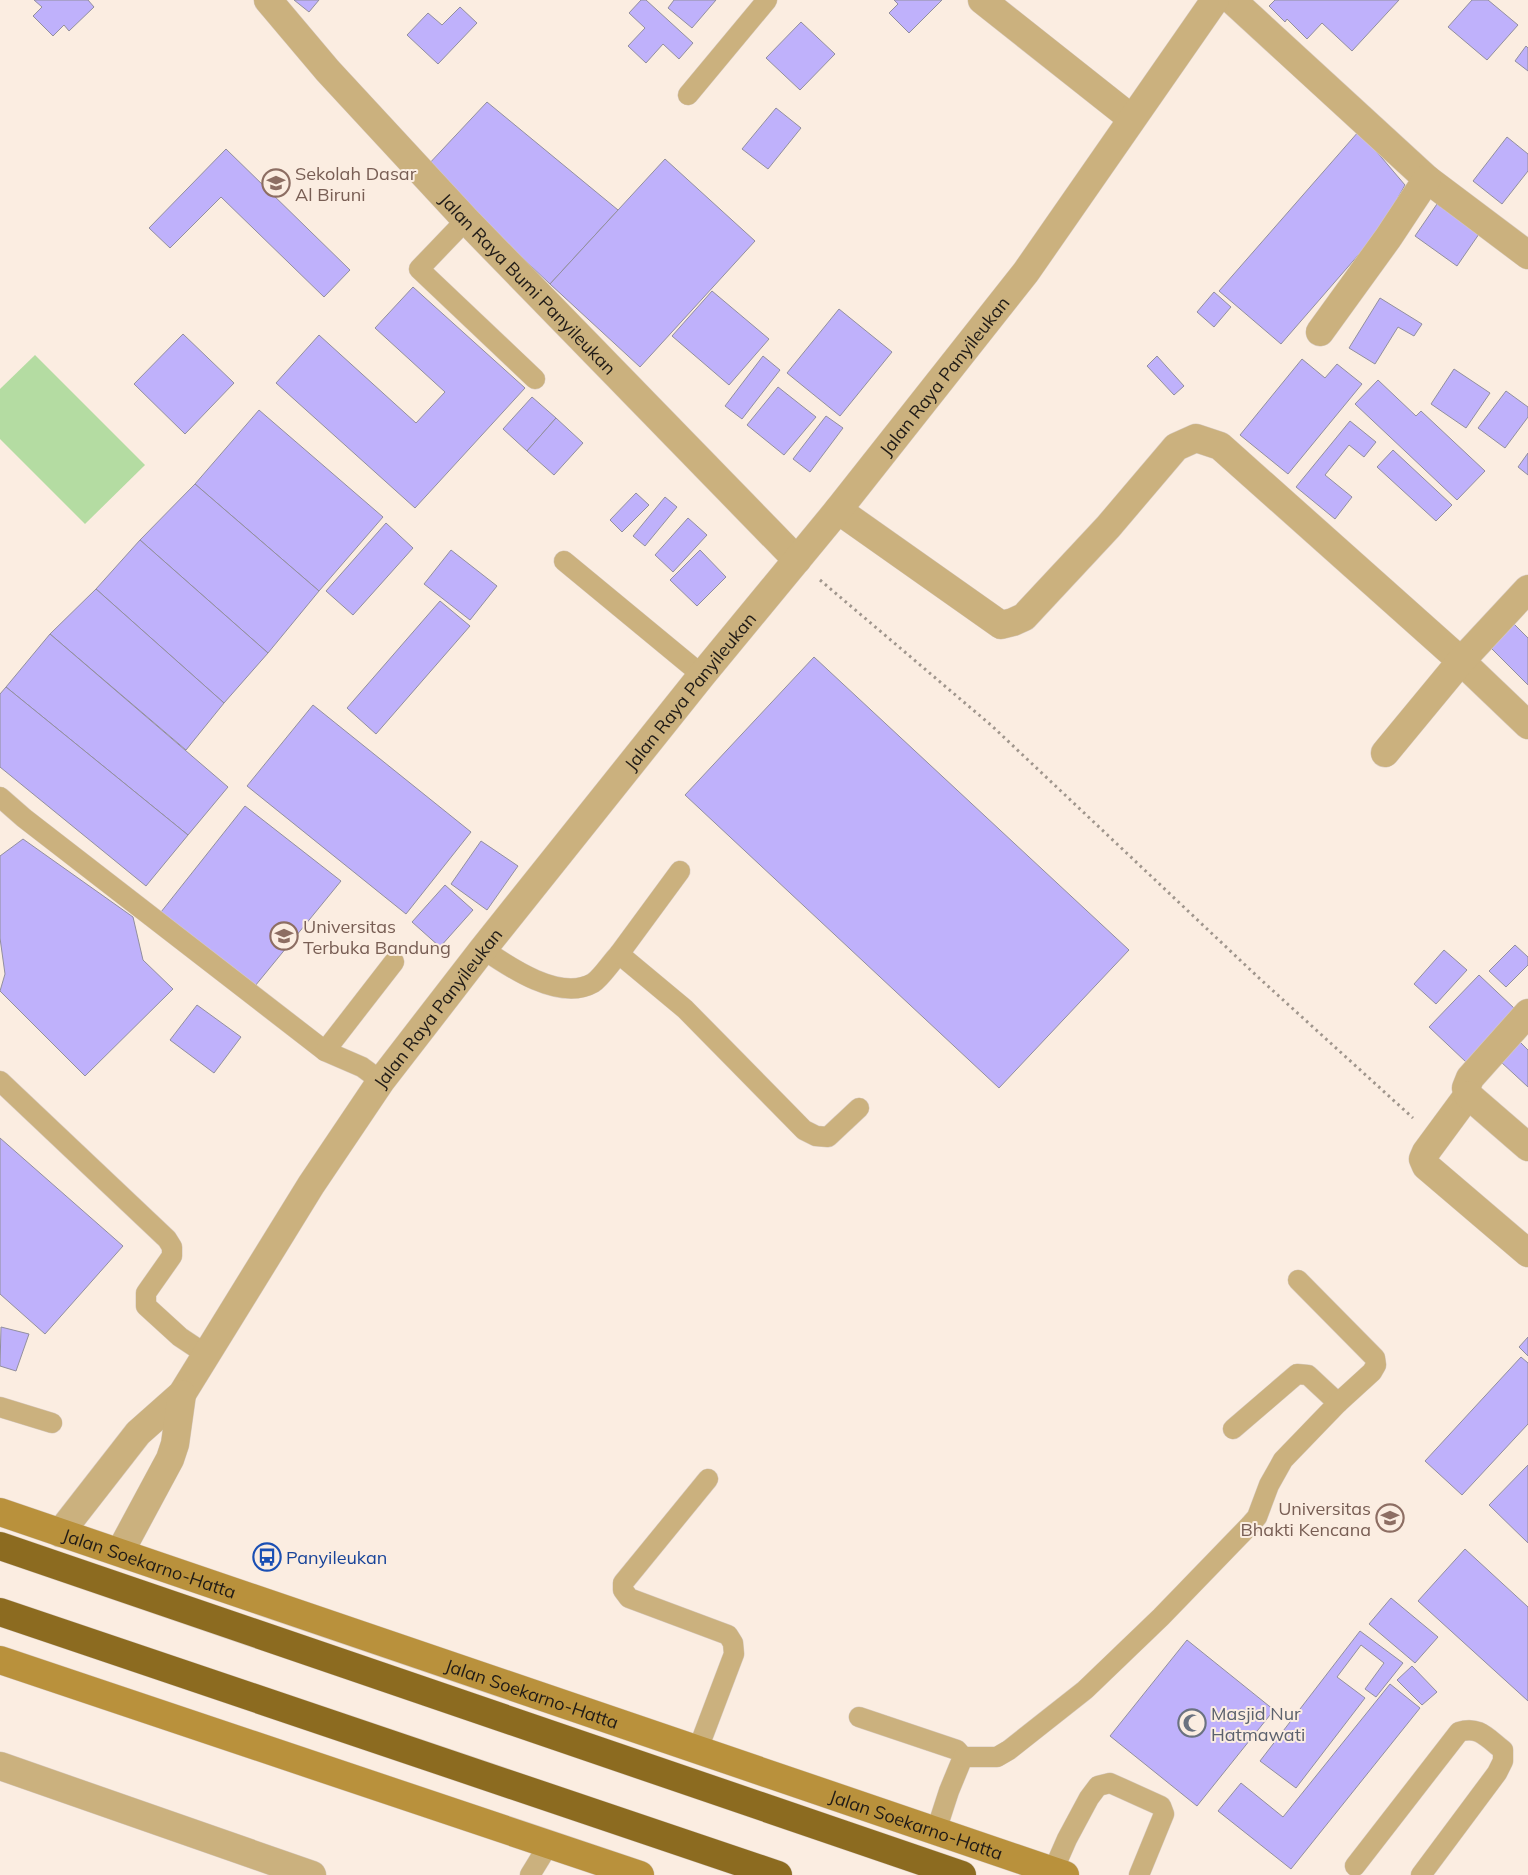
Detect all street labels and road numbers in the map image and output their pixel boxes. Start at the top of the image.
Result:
street label: Jalan Raya Bumi Panyileukan [435,188,621,379]
street label: Jalan Raya Panyileukan [874,292,1014,460]
street label: Jalan Raya Panyileukan [619,607,761,775]
street label: Jalan Raya Panyileukan [368,923,507,1092]
street label: Jalan Soekarno-Hatta [60,1523,239,1603]
street label: Jalan Soekarno-Hatta [442,1653,622,1733]
street label: Jalan Soekarno-Hatta [827,1784,1006,1864]

